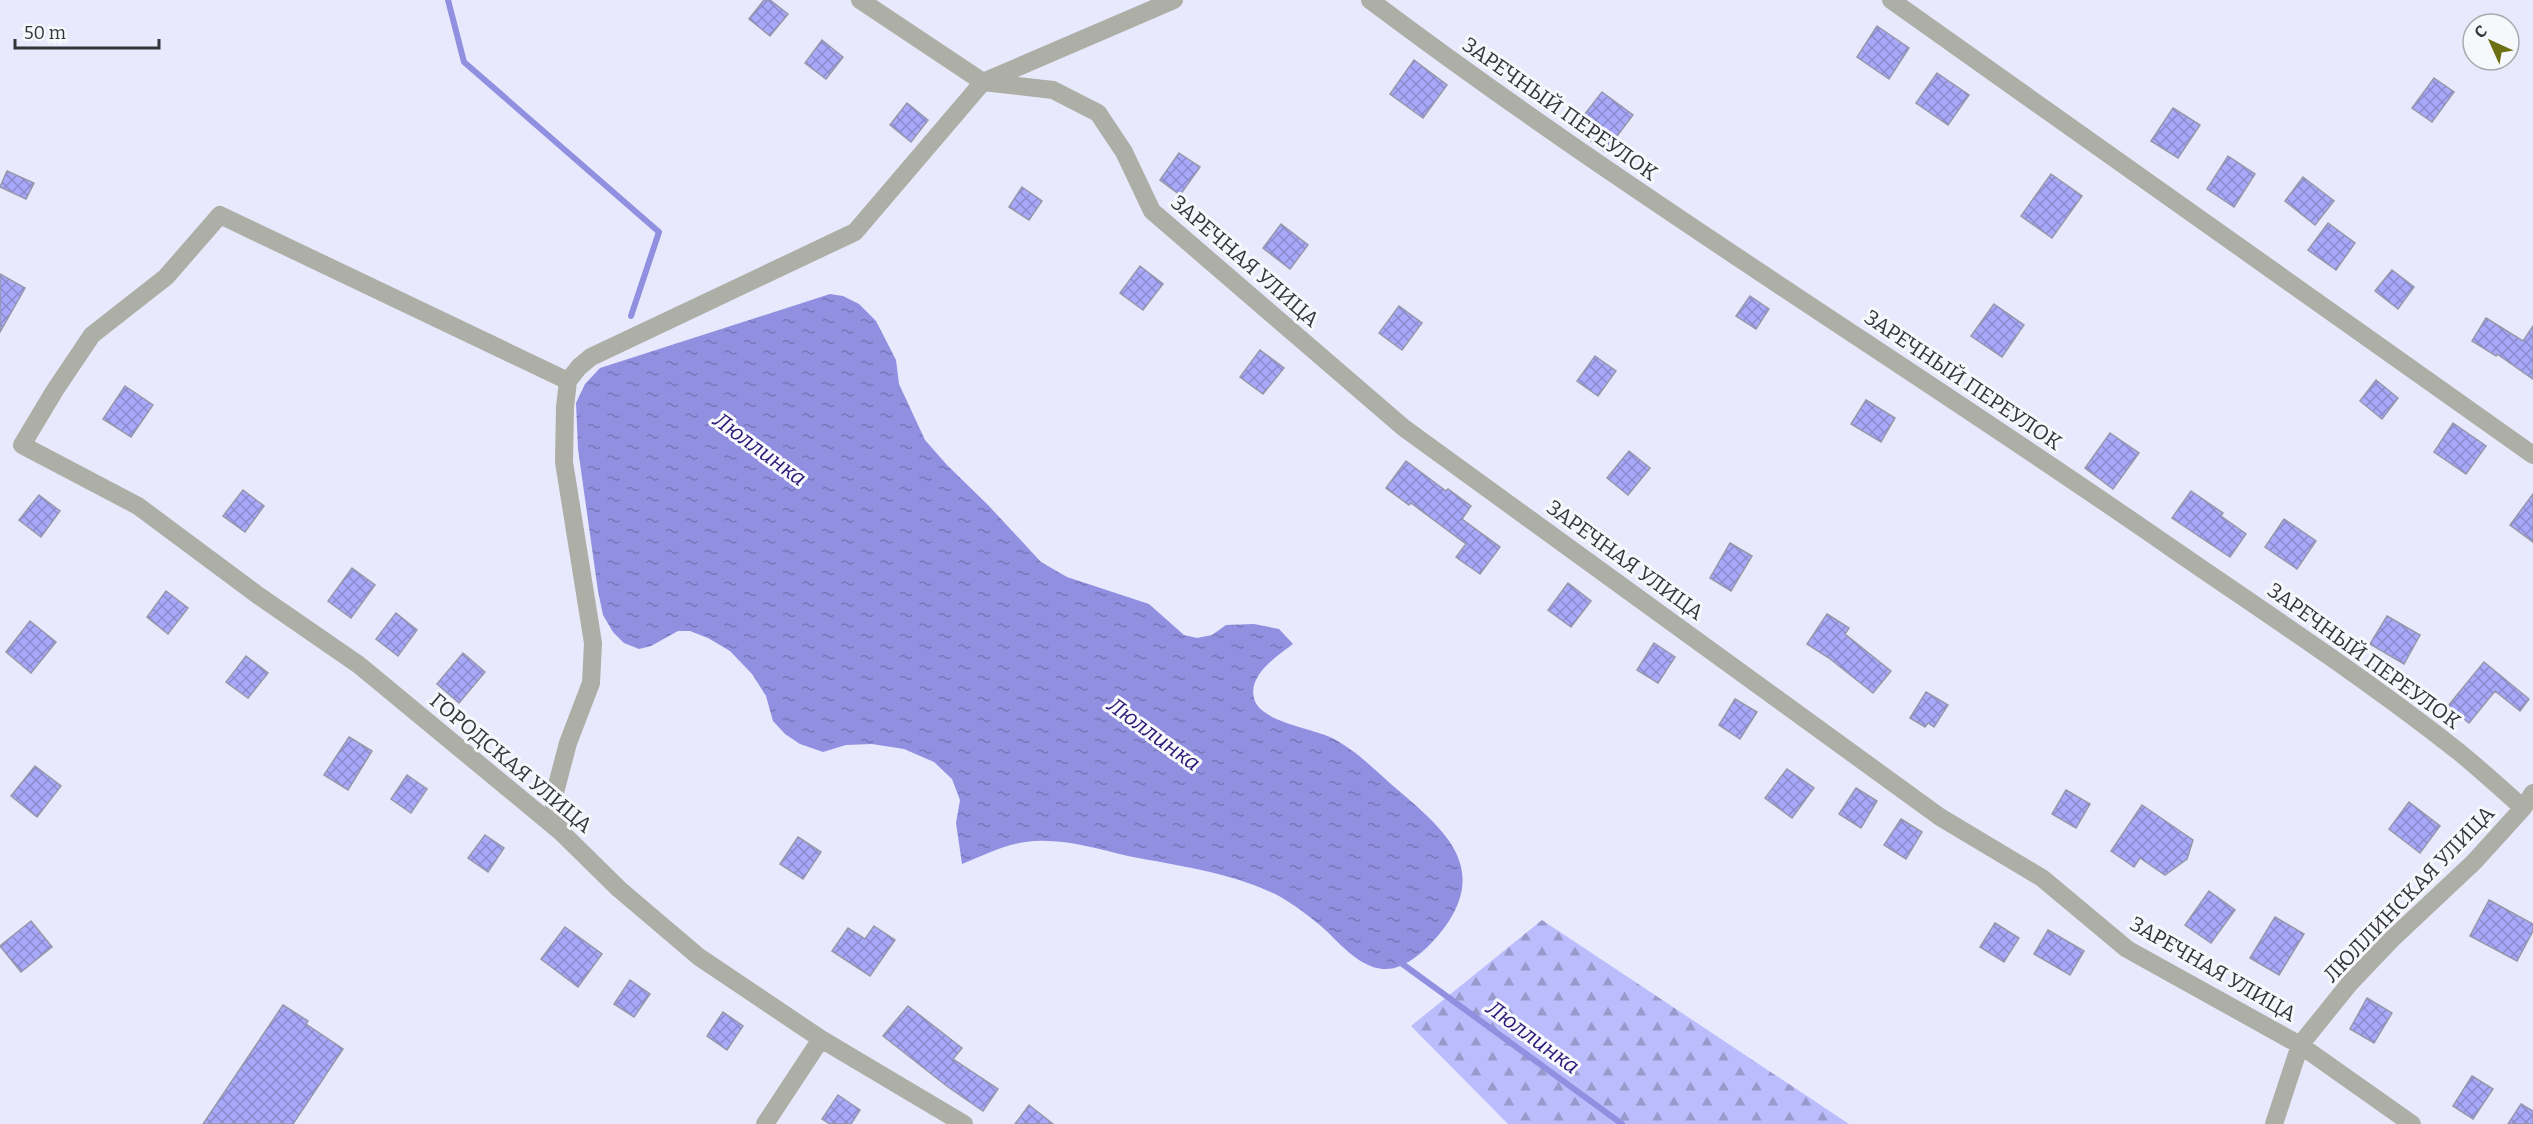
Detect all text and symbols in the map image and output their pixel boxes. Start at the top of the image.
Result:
scale bar [15,12,159,50]
north arrow [2461,12,2521,72]
text: С [2470,21,2491,42]
text: 50 m [24,22,66,44]
street label: ЗАРЕЧНЫЙ ПЕРЕУЛОК [1457,32,1663,186]
street label: ЗАРЕЧНАЯ УЛИЦА [1166,190,1324,333]
street label: ЗАРЕЧНЫЙ ПЕРЕУЛОК [1859,304,2067,456]
water label: Люллинка [707,406,812,492]
street label: ЗАРЕЧНАЯ УЛИЦА [1541,494,1709,626]
street label: ЗАРЕЧНЫЙ ПЕРЕУЛОК [2262,577,2466,735]
street label: ГОРОДСКАЯ УЛИЦА [425,688,597,839]
water label: Люллинка [1101,691,1206,777]
street label: ЛЮЛЛИНСКАЯ УЛИЦА [2318,800,2500,988]
street label: ЗАРЕЧНАЯ УЛИЦА [2125,911,2301,1027]
water label: Люллинка [1480,994,1585,1080]

